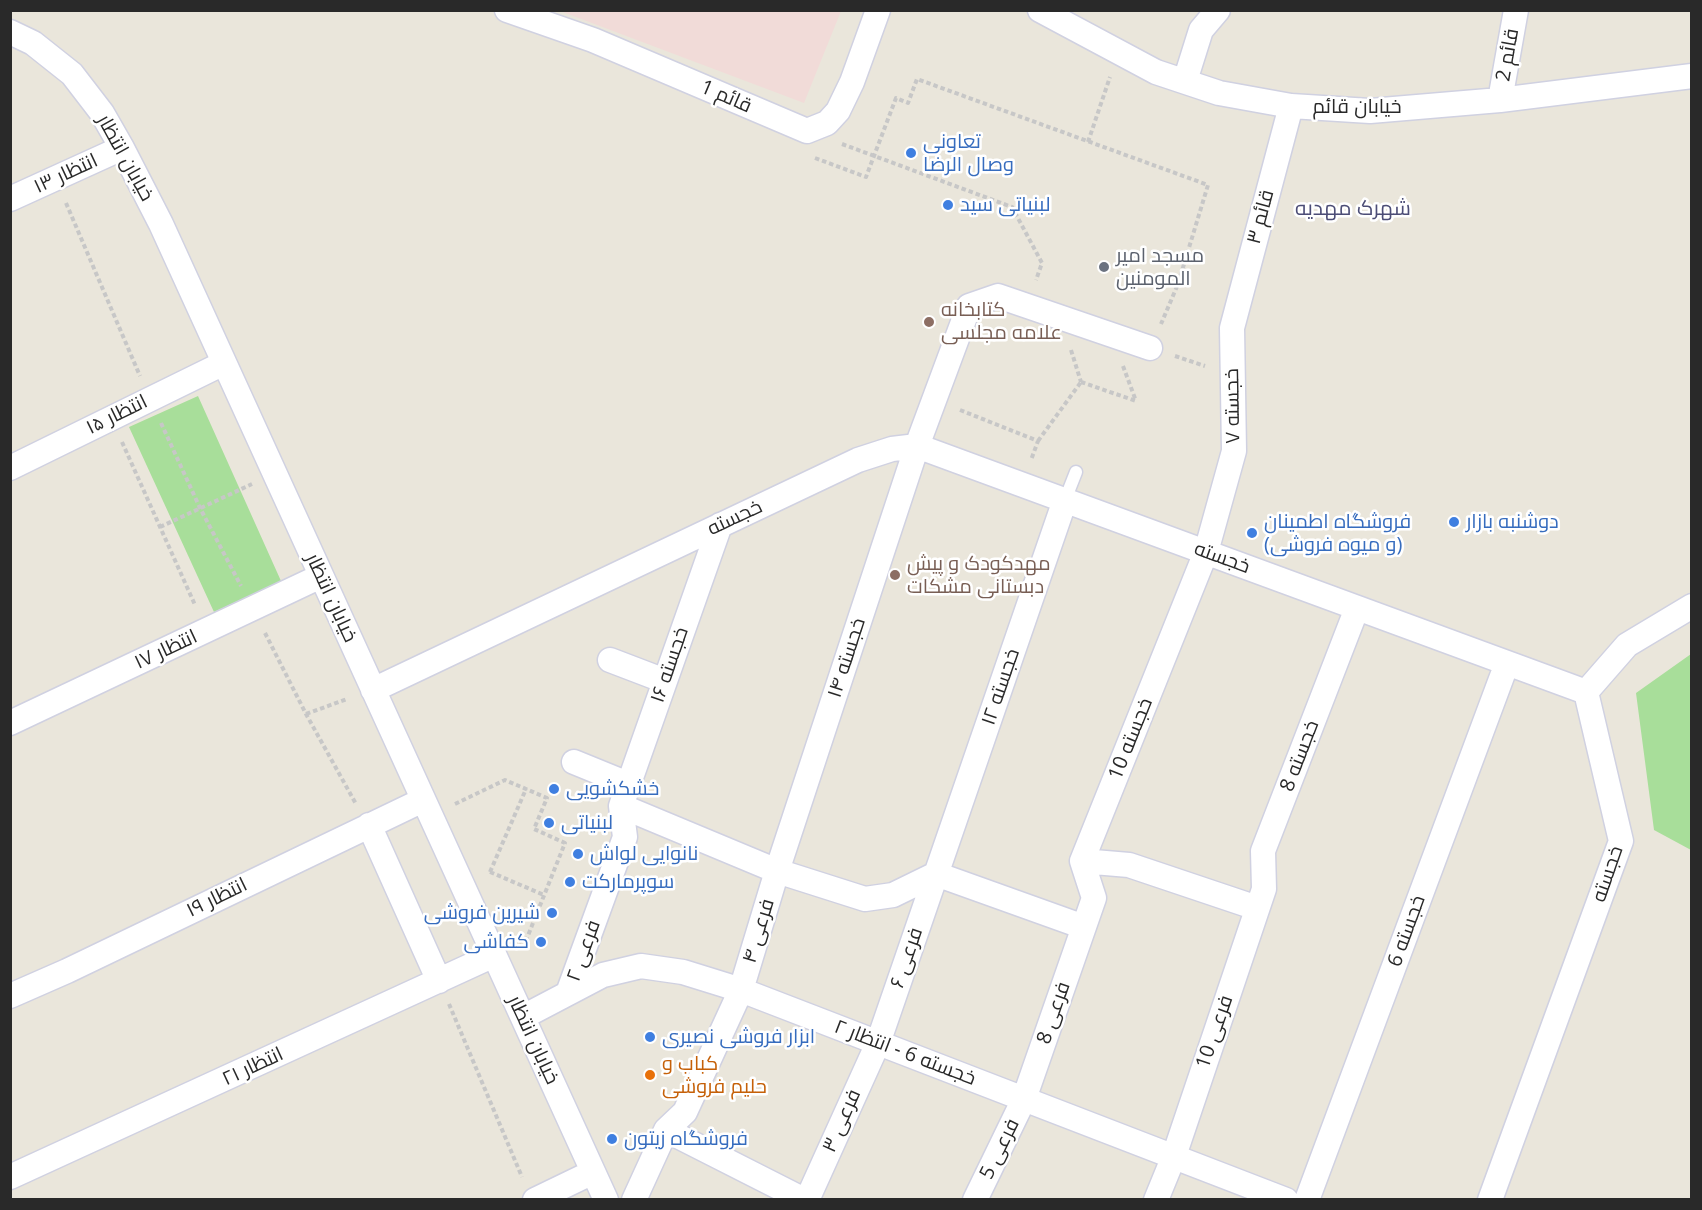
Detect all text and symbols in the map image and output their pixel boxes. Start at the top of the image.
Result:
street label: قائم 2 [1492,27,1524,83]
street label: قائم 1 [697,76,755,118]
street label: خیابان قائم [1312,95,1402,119]
street label: خیابان انتظار [91,110,159,206]
place label: تعاونی وصال الرضا [923,130,1014,177]
marker: تعاونی وصال الرضا [904,146,918,160]
street label: انتظار ۱۳ [30,149,102,199]
street label: قائم ۳ [1242,187,1280,247]
place label: لبنیاتی سید [960,193,1050,217]
district label: شهرک مهدیه [1295,196,1411,222]
marker: لبنیاتی سید [941,198,955,212]
place label: مسجد امیر المومنین [1116,244,1204,291]
marker: مسجد امیر المومنین [1097,260,1111,274]
place label: کتابخانه علامه مجلسی [941,298,1062,345]
marker: کتابخانه علامه مجلسی [922,315,936,329]
street label: خجسته ۷ [1220,368,1246,444]
street label: انتظار ۱۵ [83,390,151,440]
street label: خجسته [704,495,766,541]
place label: فروشگاه اطمینان (و میوه فروشی) [1264,510,1411,557]
place label: دوشنبه بازار [1466,510,1559,534]
marker: دوشنبه بازار [1447,515,1461,529]
marker: فروشگاه اطمینان (و میوه فروشی) [1245,526,1259,540]
street label: خجسته [1191,537,1253,579]
street label: خیابان انتظار [300,550,362,646]
place label: مهدکودک و پیش دبستانی مشکات [907,552,1051,599]
marker: مهدکودک و پیش دبستانی مشکات [888,568,902,582]
street label: خجسته ۱۴ [823,615,871,701]
street label: خجسته ۱۶ [646,624,694,706]
street label: انتظار ۱۷ [131,625,201,675]
street label: خجسته ۱۲ [977,645,1025,729]
street label: خجسته 10 [1104,695,1158,783]
street label: خجسته 8 [1275,717,1325,795]
place label: خشکشویی [566,777,659,801]
marker: خشکشویی [547,782,561,796]
place label: لبنیاتی [561,811,613,835]
marker: لبنیاتی [542,816,556,830]
place label: نانوایی لواش [590,842,698,866]
street label: خجسته [1587,843,1629,905]
marker: نانوایی لواش [571,847,585,861]
place label: سوپرمارکت [582,870,674,894]
street label: انتظار ۱۹ [183,873,251,923]
marker: سوپرمارکت [563,875,577,889]
street label: خجسته 6 [1383,892,1431,970]
street label: فرعی ۴ [738,896,780,966]
place label: شیرین فروشی [424,901,540,925]
marker: شیرین فروشی [545,906,559,920]
street label: فرعی ۲ [562,917,606,985]
street label: فرعی ۶ [885,925,929,991]
place label: کفاشی [464,930,529,954]
marker: کفاشی [534,935,548,949]
street label: فرعی 8 [1032,979,1076,1047]
street label: خیابان انتظار [502,992,564,1088]
street label: فرعی 10 [1191,992,1239,1072]
street label: خجسته 6 - انتظار ۲ [831,1015,979,1091]
place label: ابزار فروشی نصیری [662,1025,815,1049]
marker: ابزار فروشی نصیری [643,1030,657,1044]
street label: انتظار ۲۱ [219,1042,287,1092]
place label: کباب و حلیم فروشی [662,1052,767,1099]
marker: کباب و حلیم فروشی [643,1068,657,1082]
street label: فرعی ۳ [818,1086,866,1156]
street label: فرعی 5 [975,1115,1025,1183]
place label: فروشگاه زیتون [624,1127,748,1151]
marker: فروشگاه زیتون [605,1132,619,1146]

